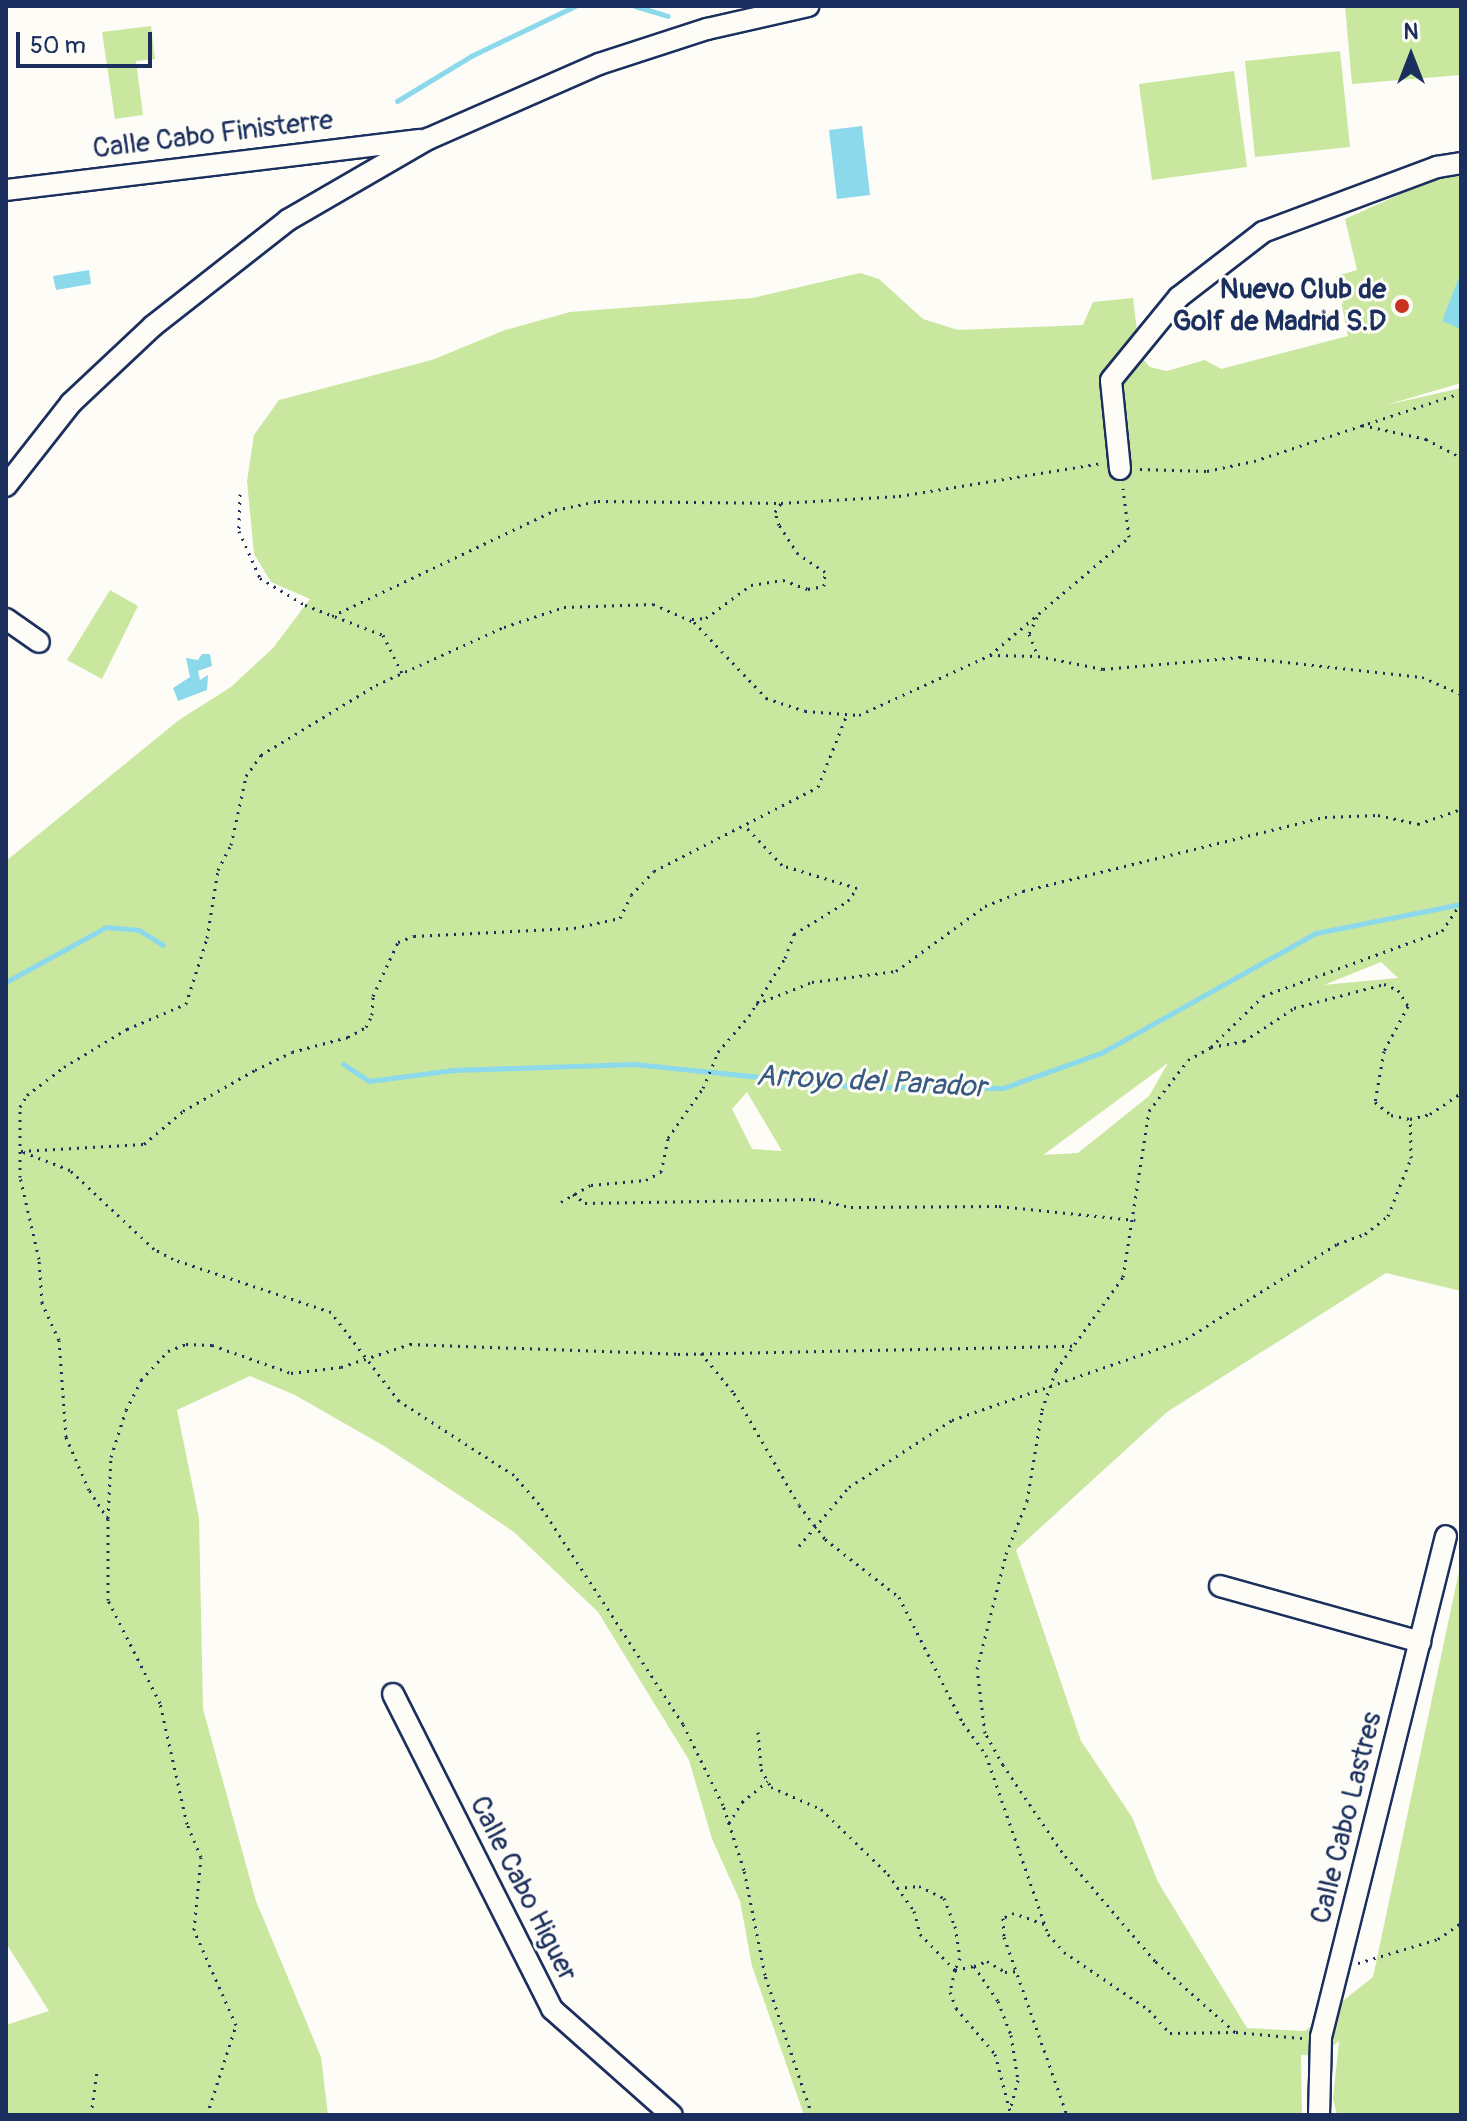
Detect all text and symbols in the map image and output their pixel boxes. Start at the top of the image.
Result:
scale bar [20,16,156,66]
north arrow [1371,16,1451,96]
text: N [1404,18,1418,46]
text: 50 m [30,31,86,60]
street label: Calle Cabo Finisterre [91,104,335,166]
place label: Nuevo Club de Golf de Madrid S.D [1173,273,1386,339]
marker: Nuevo Club de Golf de Madrid S.D [1393,297,1411,315]
water label: Arroyo del Parador [755,1058,987,1106]
street label: Calle Cabo Lastres [1304,1709,1390,1927]
street label: Calle Cabo Higuer [462,1791,584,1987]

